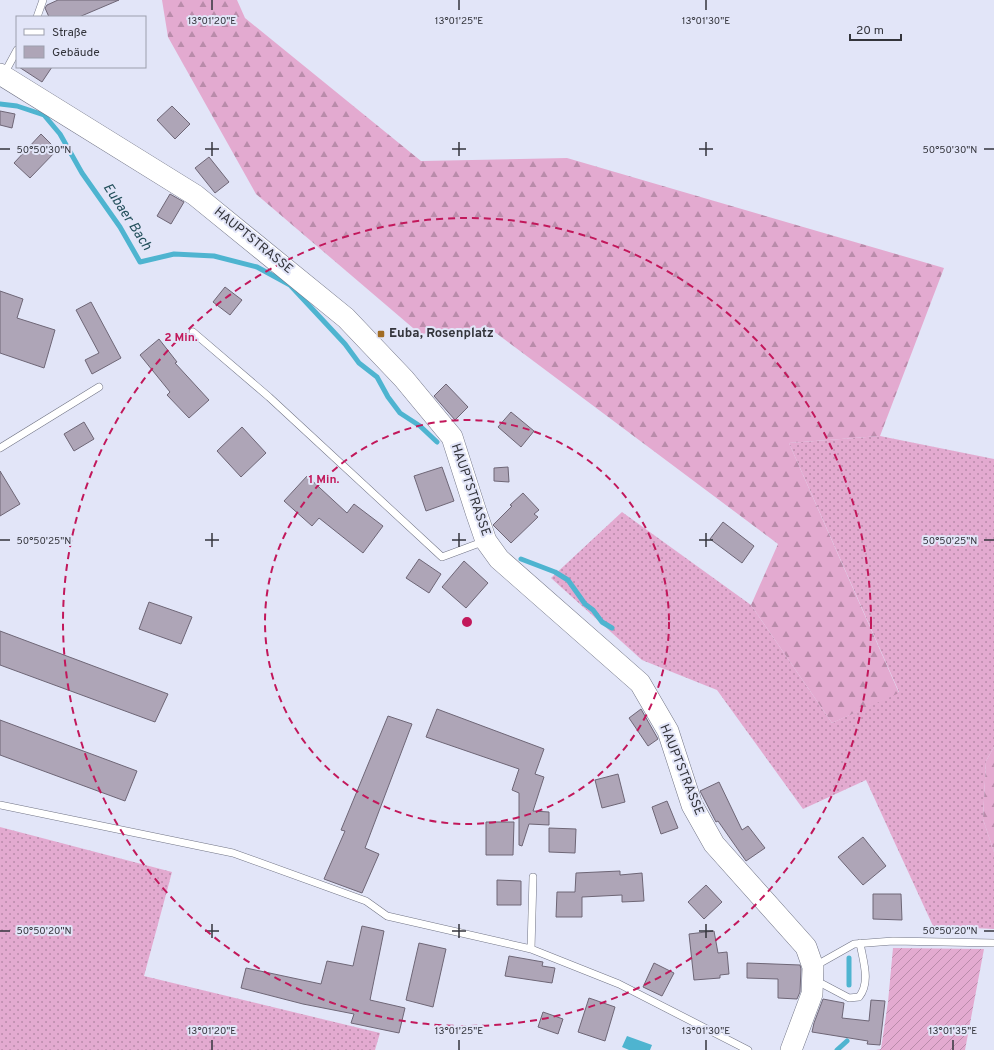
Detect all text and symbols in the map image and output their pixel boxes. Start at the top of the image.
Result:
text: 13°01'20"E [188,15,236,28]
text: 13°01'25"E [435,15,483,28]
text: 13°01'30"E [682,15,730,28]
legend [16,16,146,68]
scale bar [850,16,901,42]
text: 20 m [856,23,884,39]
text: Straße [52,25,87,41]
text: Gebäude [52,45,100,61]
text: 50°50'30"N [17,144,71,157]
text: 50°50'30"N [923,144,977,157]
water label: Eubaer Bach [99,180,155,254]
street label: HAUPTSTRASSE [210,204,296,278]
place label: Euba, Rosenplatz [389,326,494,342]
marker: Euba, Rosenplatz [376,329,386,339]
text: 2 Min. [164,330,198,346]
street label: HAUPTSTRASSE [447,442,493,538]
text: 1 Min. [308,472,340,488]
text: 50°50'25"N [17,535,71,548]
text: 50°50'25"N [923,535,977,548]
centre of rings [460,615,474,629]
street label: HAUPTSTRASSE [655,722,707,818]
text: 50°50'20"N [16,925,72,938]
text: 50°50'20"N [922,925,978,938]
text: 13°01'20"E [188,1025,236,1038]
text: 13°01'25"E [435,1025,483,1038]
text: 13°01'30"E [682,1025,730,1038]
text: 13°01'35"E [929,1025,977,1038]

